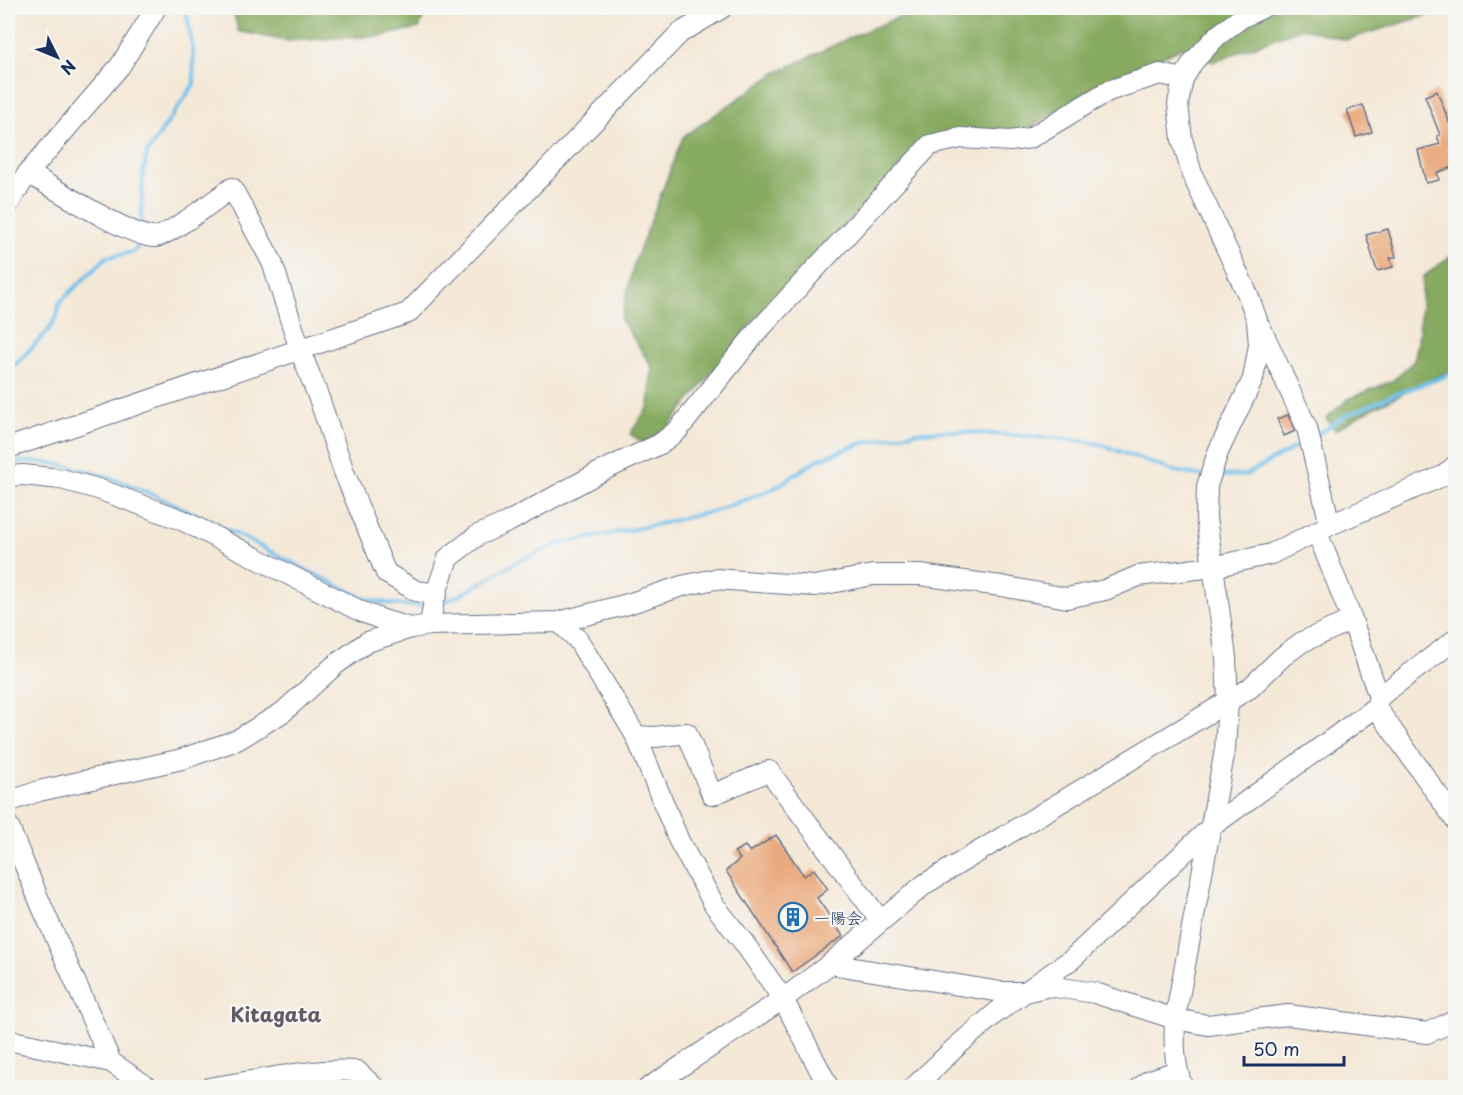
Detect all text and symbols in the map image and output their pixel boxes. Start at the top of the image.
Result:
north arrow [27,27,87,87]
text: N [56,55,82,81]
building icon: 一陽会 [777,901,809,933]
place label: 一陽会 [814,905,862,929]
district label: Kitagata [231,999,322,1029]
scale bar [1244,1029,1344,1067]
text: 50 m [1253,1035,1300,1062]

